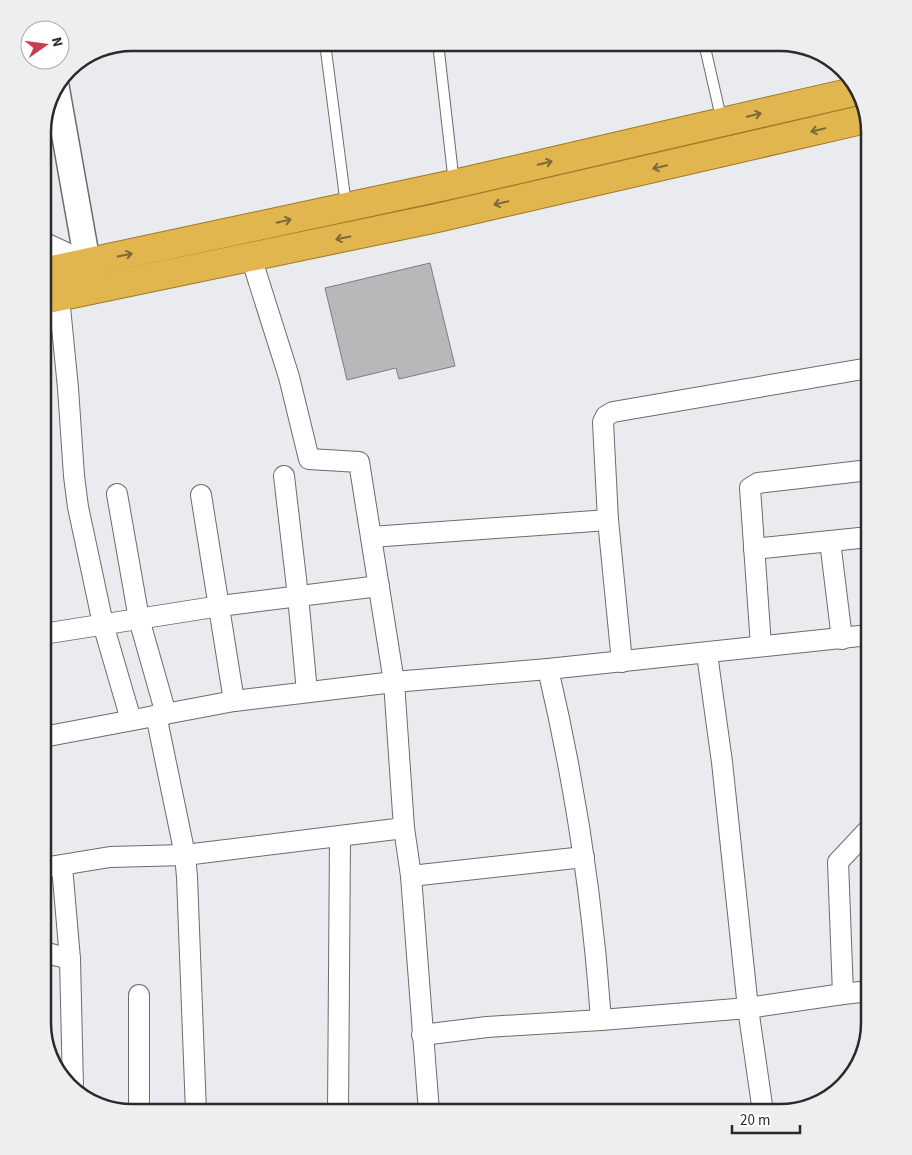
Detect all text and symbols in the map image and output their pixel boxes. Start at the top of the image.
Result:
north arrow [20,20,70,70]
text: N [46,35,67,49]
one-way arrow [746,110,762,119]
one-way arrow [811,126,827,135]
one-way arrow [536,158,552,167]
one-way arrow [652,163,668,172]
one-way arrow [494,199,510,208]
one-way arrow [275,216,291,225]
one-way arrow [335,234,351,243]
one-way arrow [116,250,132,259]
scale bar [732,1102,800,1134]
text: 20 m [740,1110,770,1131]

